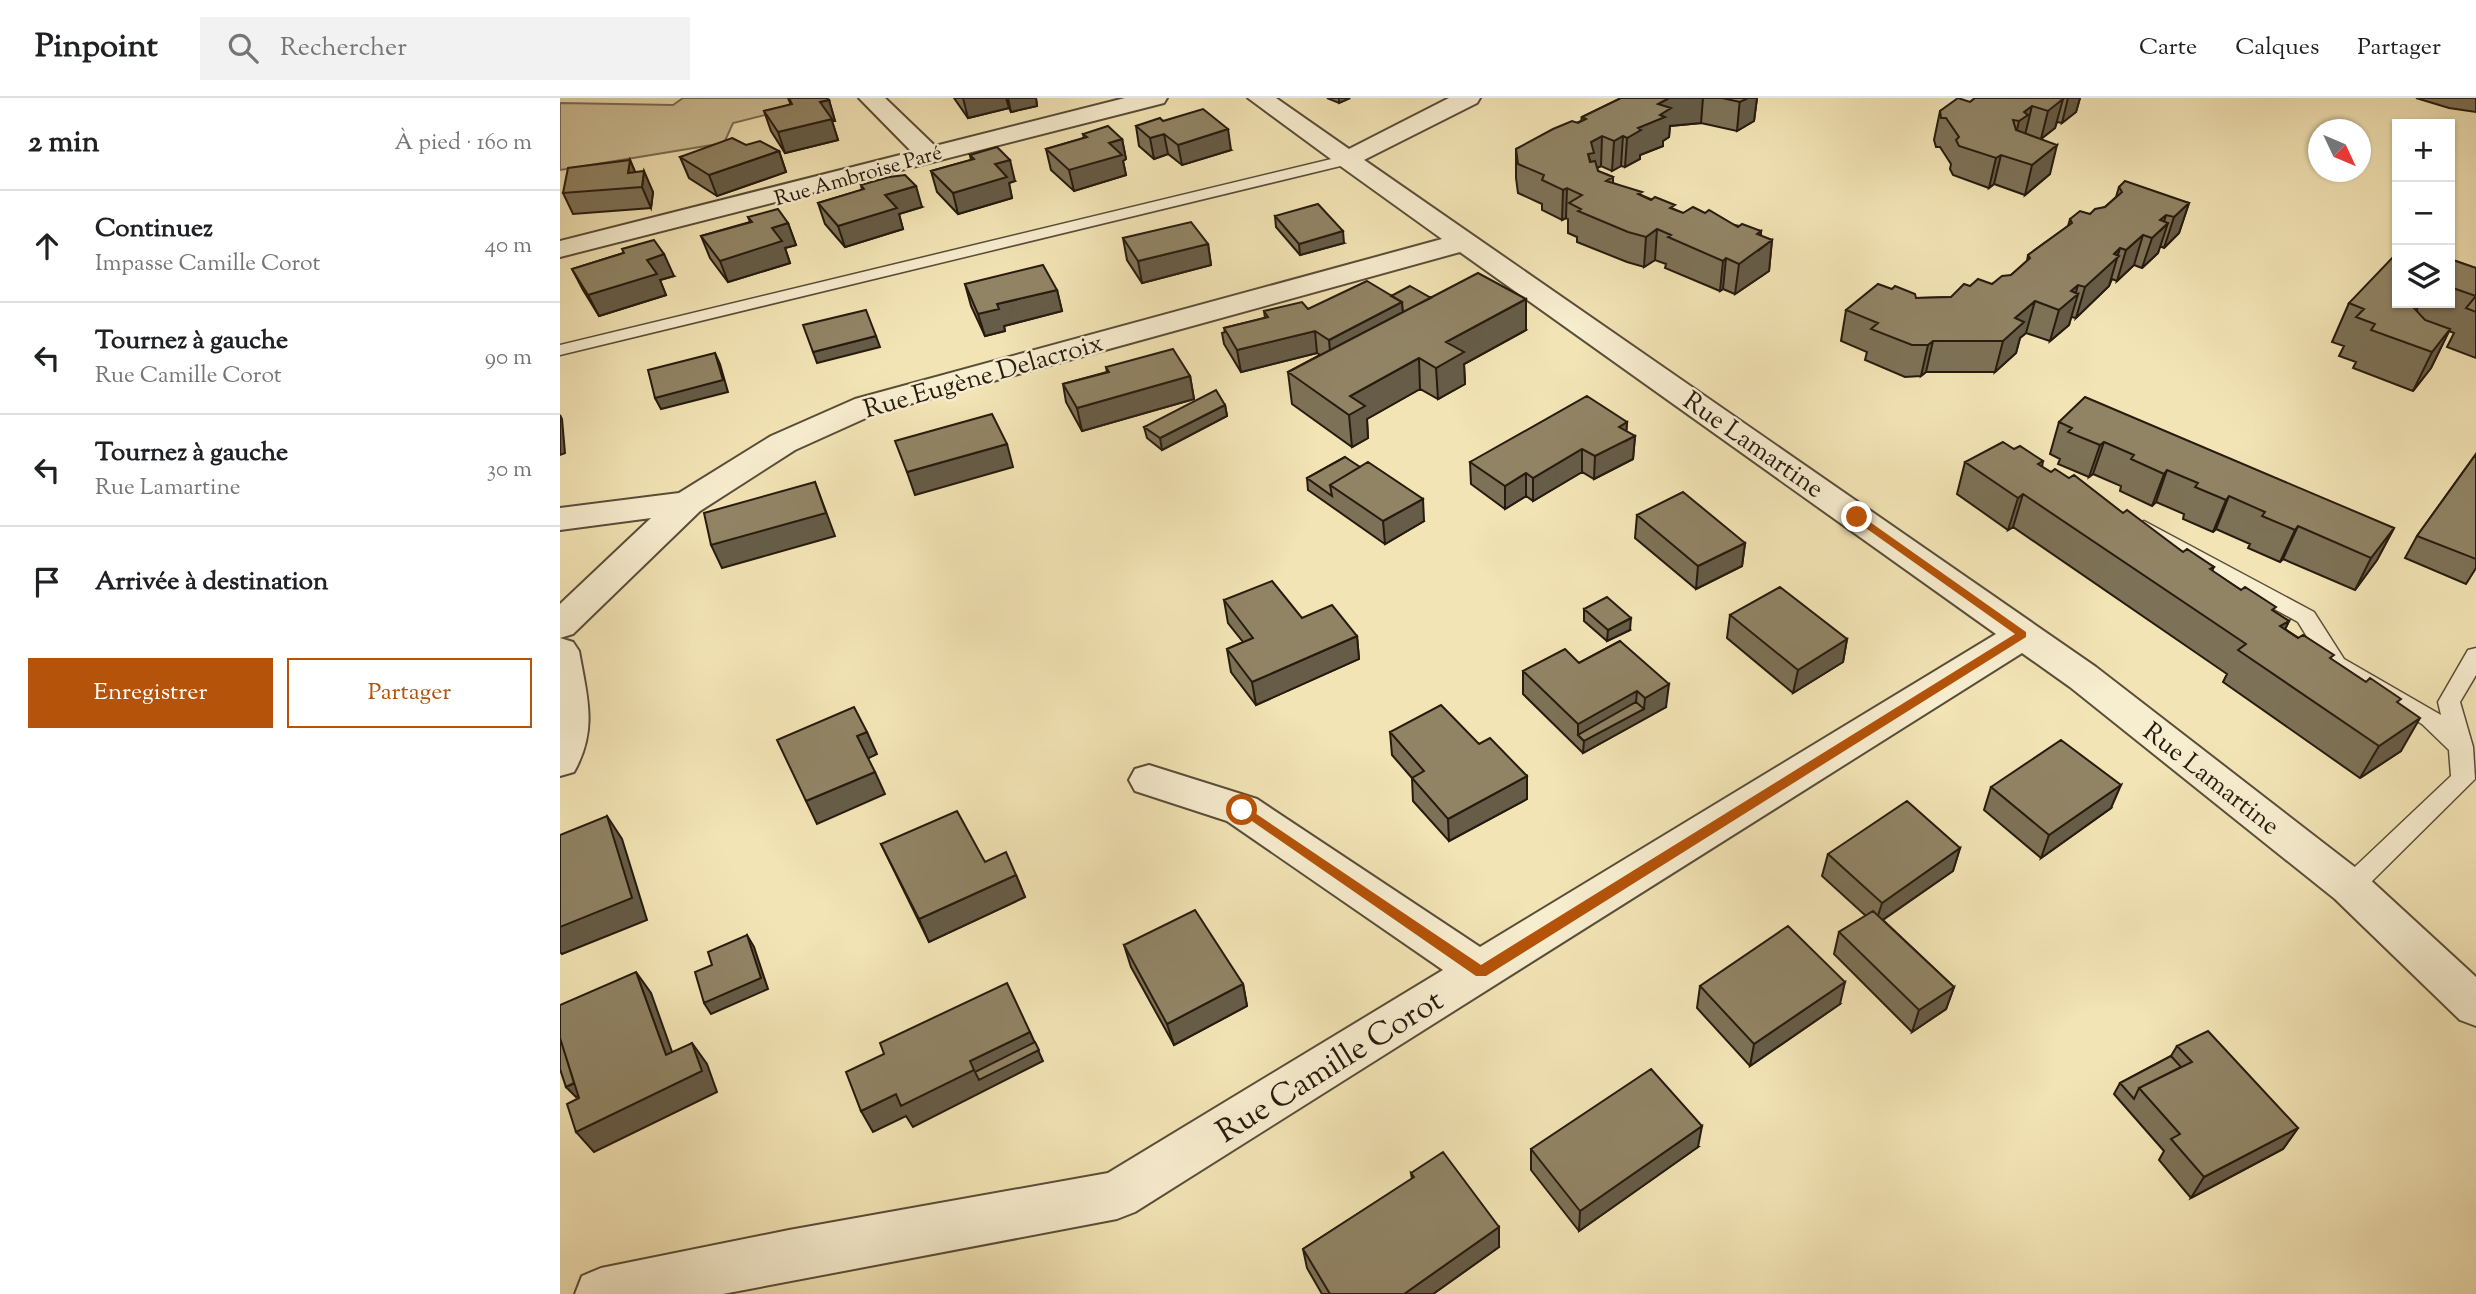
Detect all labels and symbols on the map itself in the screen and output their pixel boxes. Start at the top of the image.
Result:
north arrow [2308,119,2371,182]
street label: Rue Ambroise Paré [771,139,946,215]
street label: Rue Eugène Delacroix [860,326,1108,429]
street label: Rue Lamartine [1675,384,1831,508]
route end [1841,501,1872,532]
street label: Rue Lamartine [2134,715,2287,845]
route start [1226,794,1257,825]
street label: Rue Camille Corot [1208,979,1453,1156]

